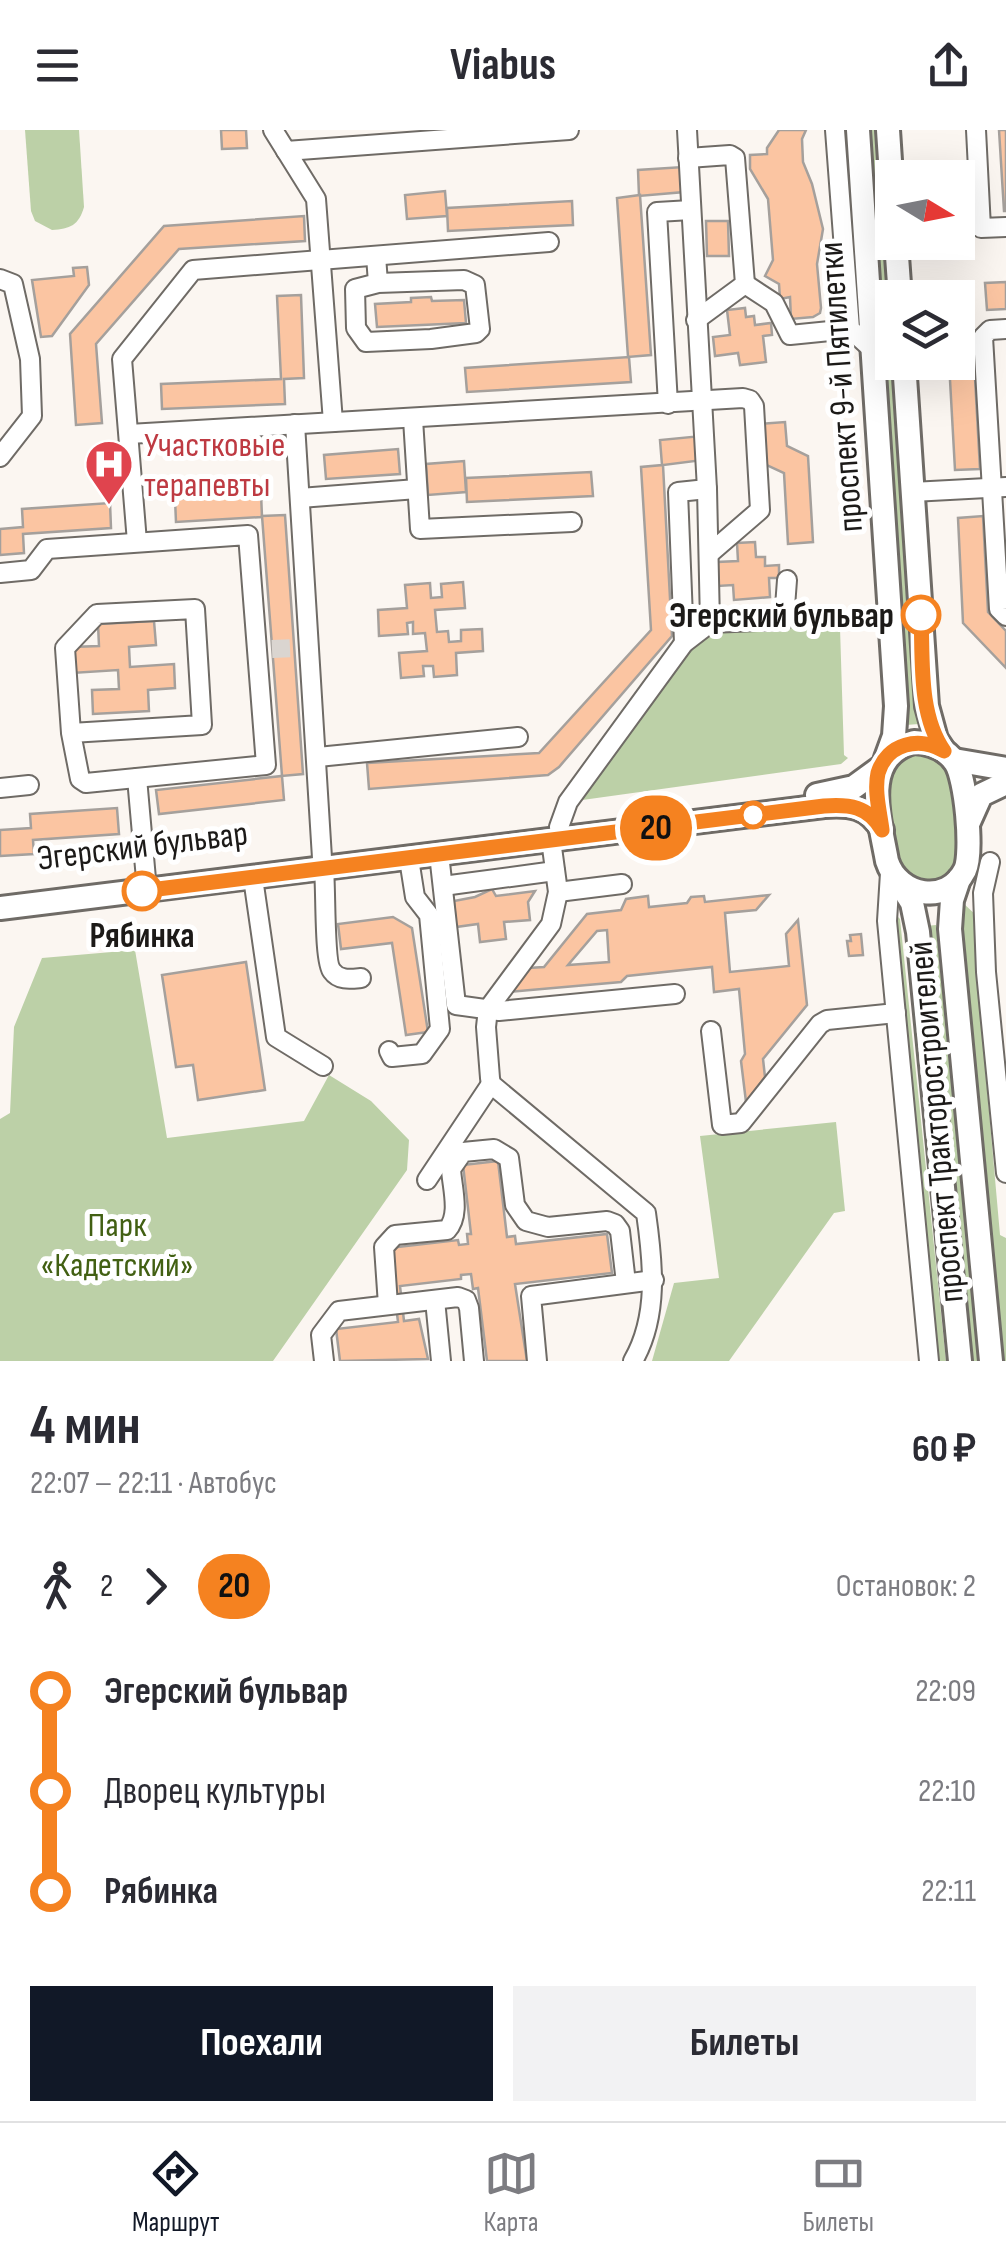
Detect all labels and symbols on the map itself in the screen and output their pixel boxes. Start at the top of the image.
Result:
north arrow [875,160,975,260]
street label: проспект 9-й Пятилетки [810,240,873,534]
place label: Участковые терапевты [144,424,285,507]
hospital icon: Участковые терапевты [83,438,135,506]
place label: Эгерский бульвар [669,595,894,638]
marker: Эгерский бульвар [902,596,940,634]
line badge: 20 [611,796,701,860]
unlabelled marker [740,802,766,828]
street label: Эгерский бульвар [34,812,250,881]
marker: Рябинка [123,872,161,910]
place label: Рябинка [89,915,195,958]
street label: проспект Тракторостроителей [899,939,974,1304]
park label: Парк «Кадетский» [40,1204,194,1287]

